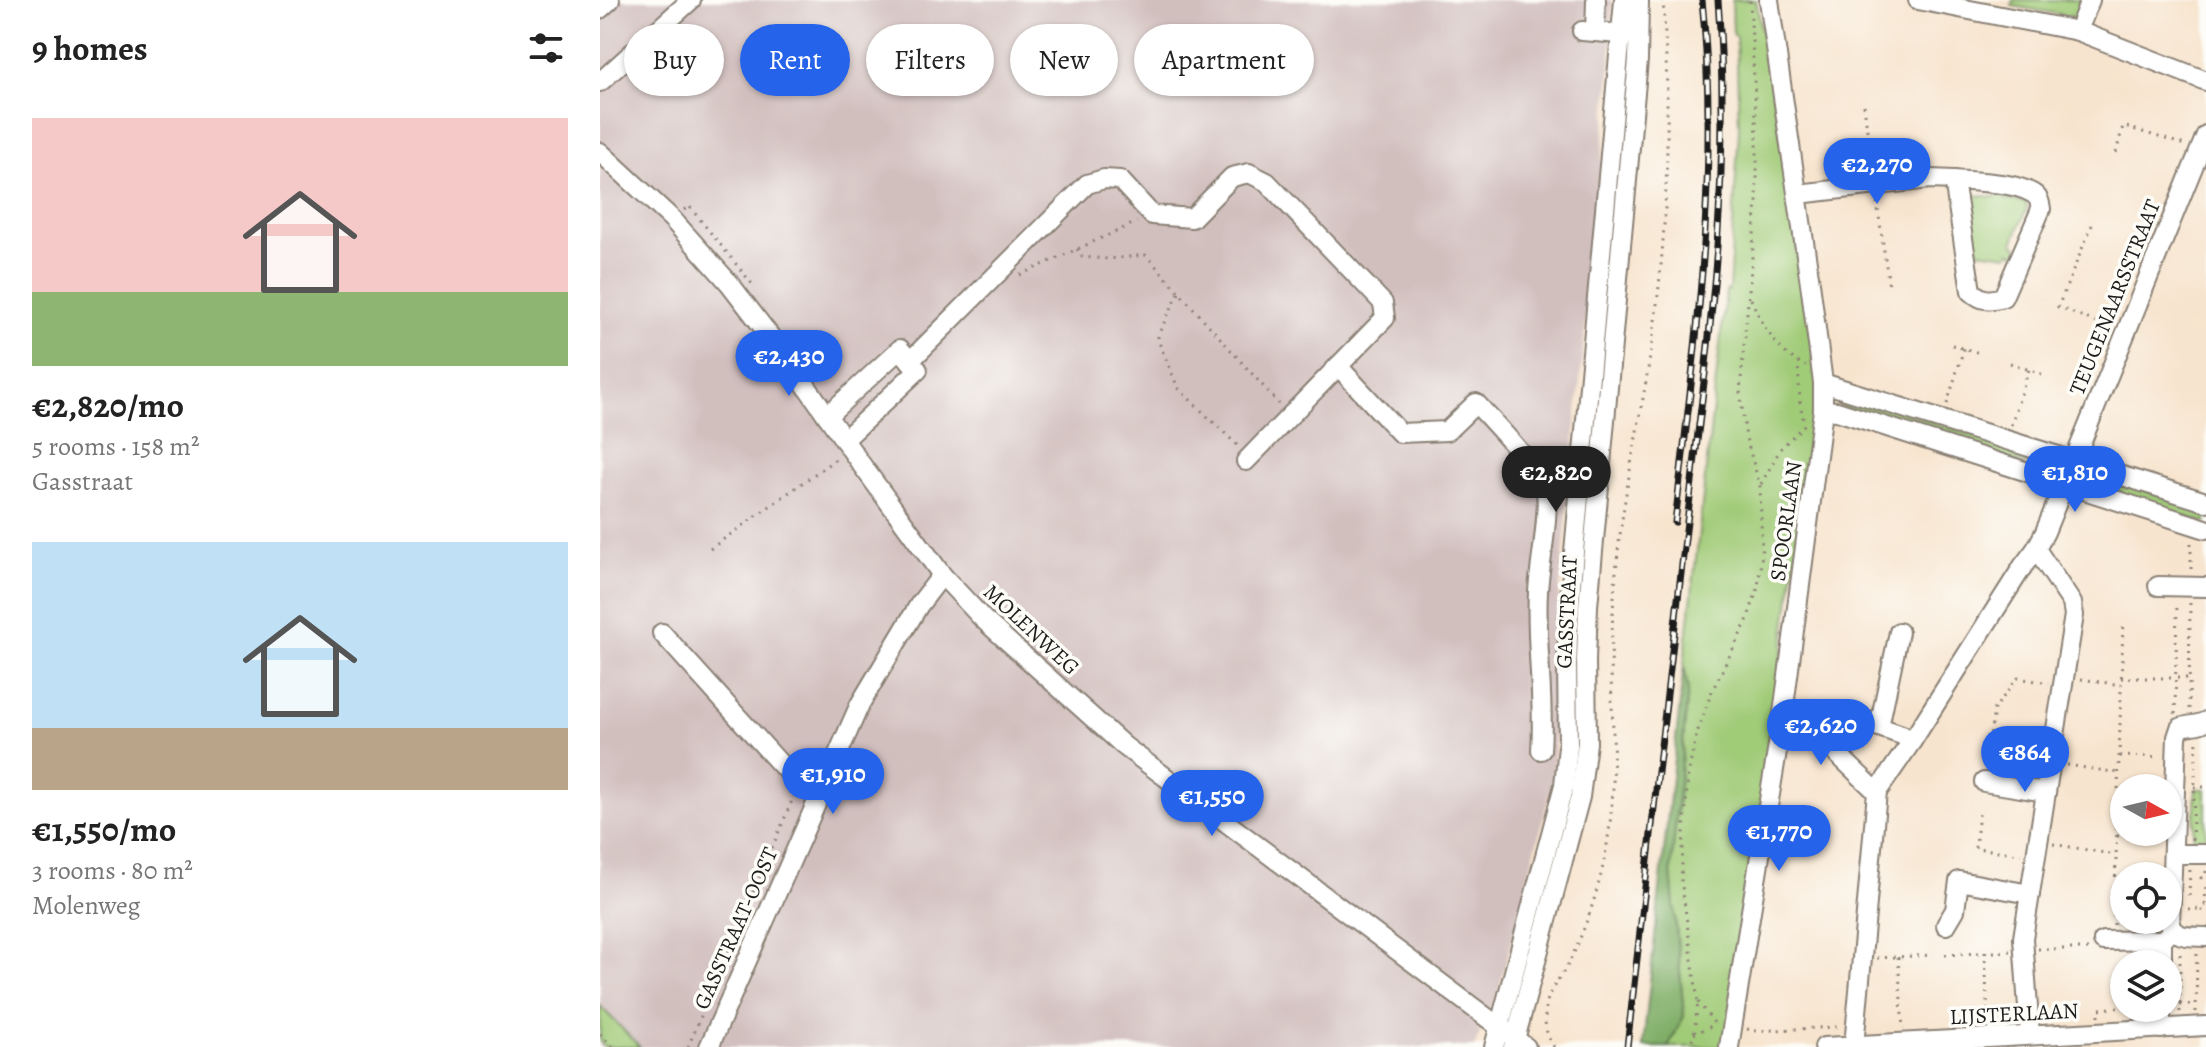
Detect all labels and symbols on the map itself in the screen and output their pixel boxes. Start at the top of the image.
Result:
pin: €2,270 [1812,138,1942,206]
street label: TEUGENAARSSTRAAT [2062,195,2168,400]
pin: €2,430 [724,330,854,398]
pin: €2,820 [1491,446,1621,514]
pin: €1,810 [2010,446,2140,514]
street label: SPOORLAAN [1763,459,1809,583]
street label: GASSTRAAT [1549,555,1585,669]
street label: MOLENWEG [977,578,1086,682]
pin: €2,620 [1756,699,1886,767]
pin: €864 [1978,726,2072,794]
pin: €1,910 [768,748,898,816]
pin: €1,550 [1147,770,1277,838]
north arrow [2110,774,2182,846]
pin: €1,770 [1714,805,1844,873]
street label: GASSTRAAT-OOST [687,843,785,1014]
street label: LIJSTERLAAN [1949,996,2080,1032]

